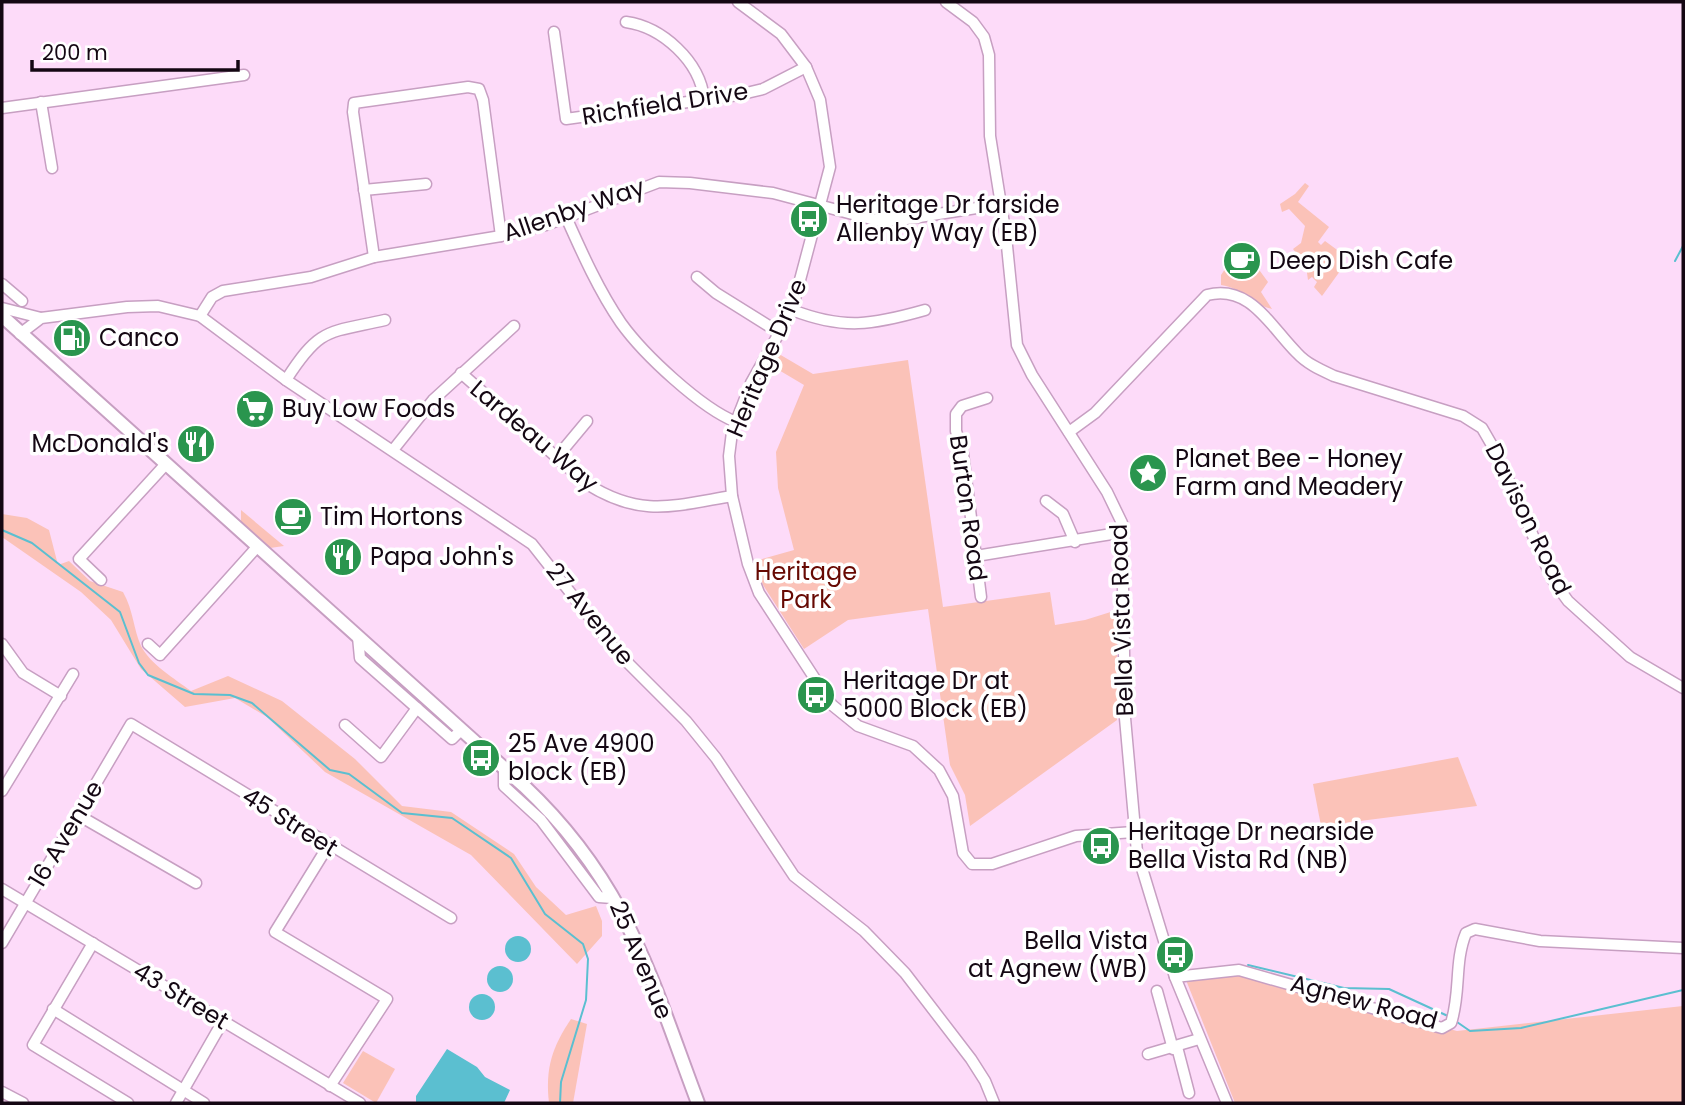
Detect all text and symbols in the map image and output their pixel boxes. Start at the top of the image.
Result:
scale bar [32,28,238,72]
text: 200 m [42,38,108,67]
street label: Richfield Drive [579,74,750,133]
street label: Allenby Way [499,170,649,249]
place label: Heritage Dr farside Allenby Way (EB) [836,188,1060,249]
bus stop icon: Heritage Dr farside Allenby Way (EB) [788,198,830,240]
cafe icon: Deep Dish Cafe [1221,240,1263,282]
place label: Deep Dish Cafe [1269,244,1453,277]
street label: Heritage Drive [718,274,815,442]
fuel station icon: Canco [51,317,93,359]
place label: Canco [99,321,179,354]
street label: Lardeau Way [463,372,606,499]
supermarket icon: Buy Low Foods [234,388,276,430]
place label: Buy Low Foods [282,392,455,425]
restaurant icon: McDonald's [175,423,217,465]
place label: McDonald's [31,427,169,460]
street label: Burton Road [942,433,995,583]
street label: Davison Road [1478,438,1579,600]
place label: Planet Bee - Honey Farm and Meadery [1175,442,1403,503]
place icon: Planet Bee - Honey Farm and Meadery [1127,452,1169,494]
cafe icon: Tim Hortons [272,496,314,538]
place label: Tim Hortons [320,500,463,533]
street label: Bella Vista Road [1102,523,1141,717]
restaurant icon: Papa John's [322,536,364,578]
place label: Papa John's [370,540,514,573]
street label: 27 Avenue [539,555,642,672]
park label: Heritage Park [755,555,857,616]
place label: Heritage Dr at 5000 Block (EB) [843,664,1028,725]
bus stop icon: Heritage Dr at 5000 Block (EB) [795,674,837,716]
place label: 25 Ave 4900 block (EB) [508,727,655,788]
bus stop icon: 25 Ave 4900 block (EB) [460,737,502,779]
street label: 16 Avenue [21,774,110,893]
street label: 45 Street [236,779,344,864]
place label: Heritage Dr nearside Bella Vista Rd (NB) [1128,815,1374,876]
bus stop icon: Heritage Dr nearside Bella Vista Rd (NB) [1080,825,1122,867]
street label: 25 Avenue [602,896,681,1024]
place label: Bella Vista at Agnew (WB) [968,924,1148,985]
bus stop icon: Bella Vista at Agnew (WB) [1154,934,1196,976]
street label: 43 Street [127,954,235,1037]
street label: Agnew Road [1287,966,1441,1037]

